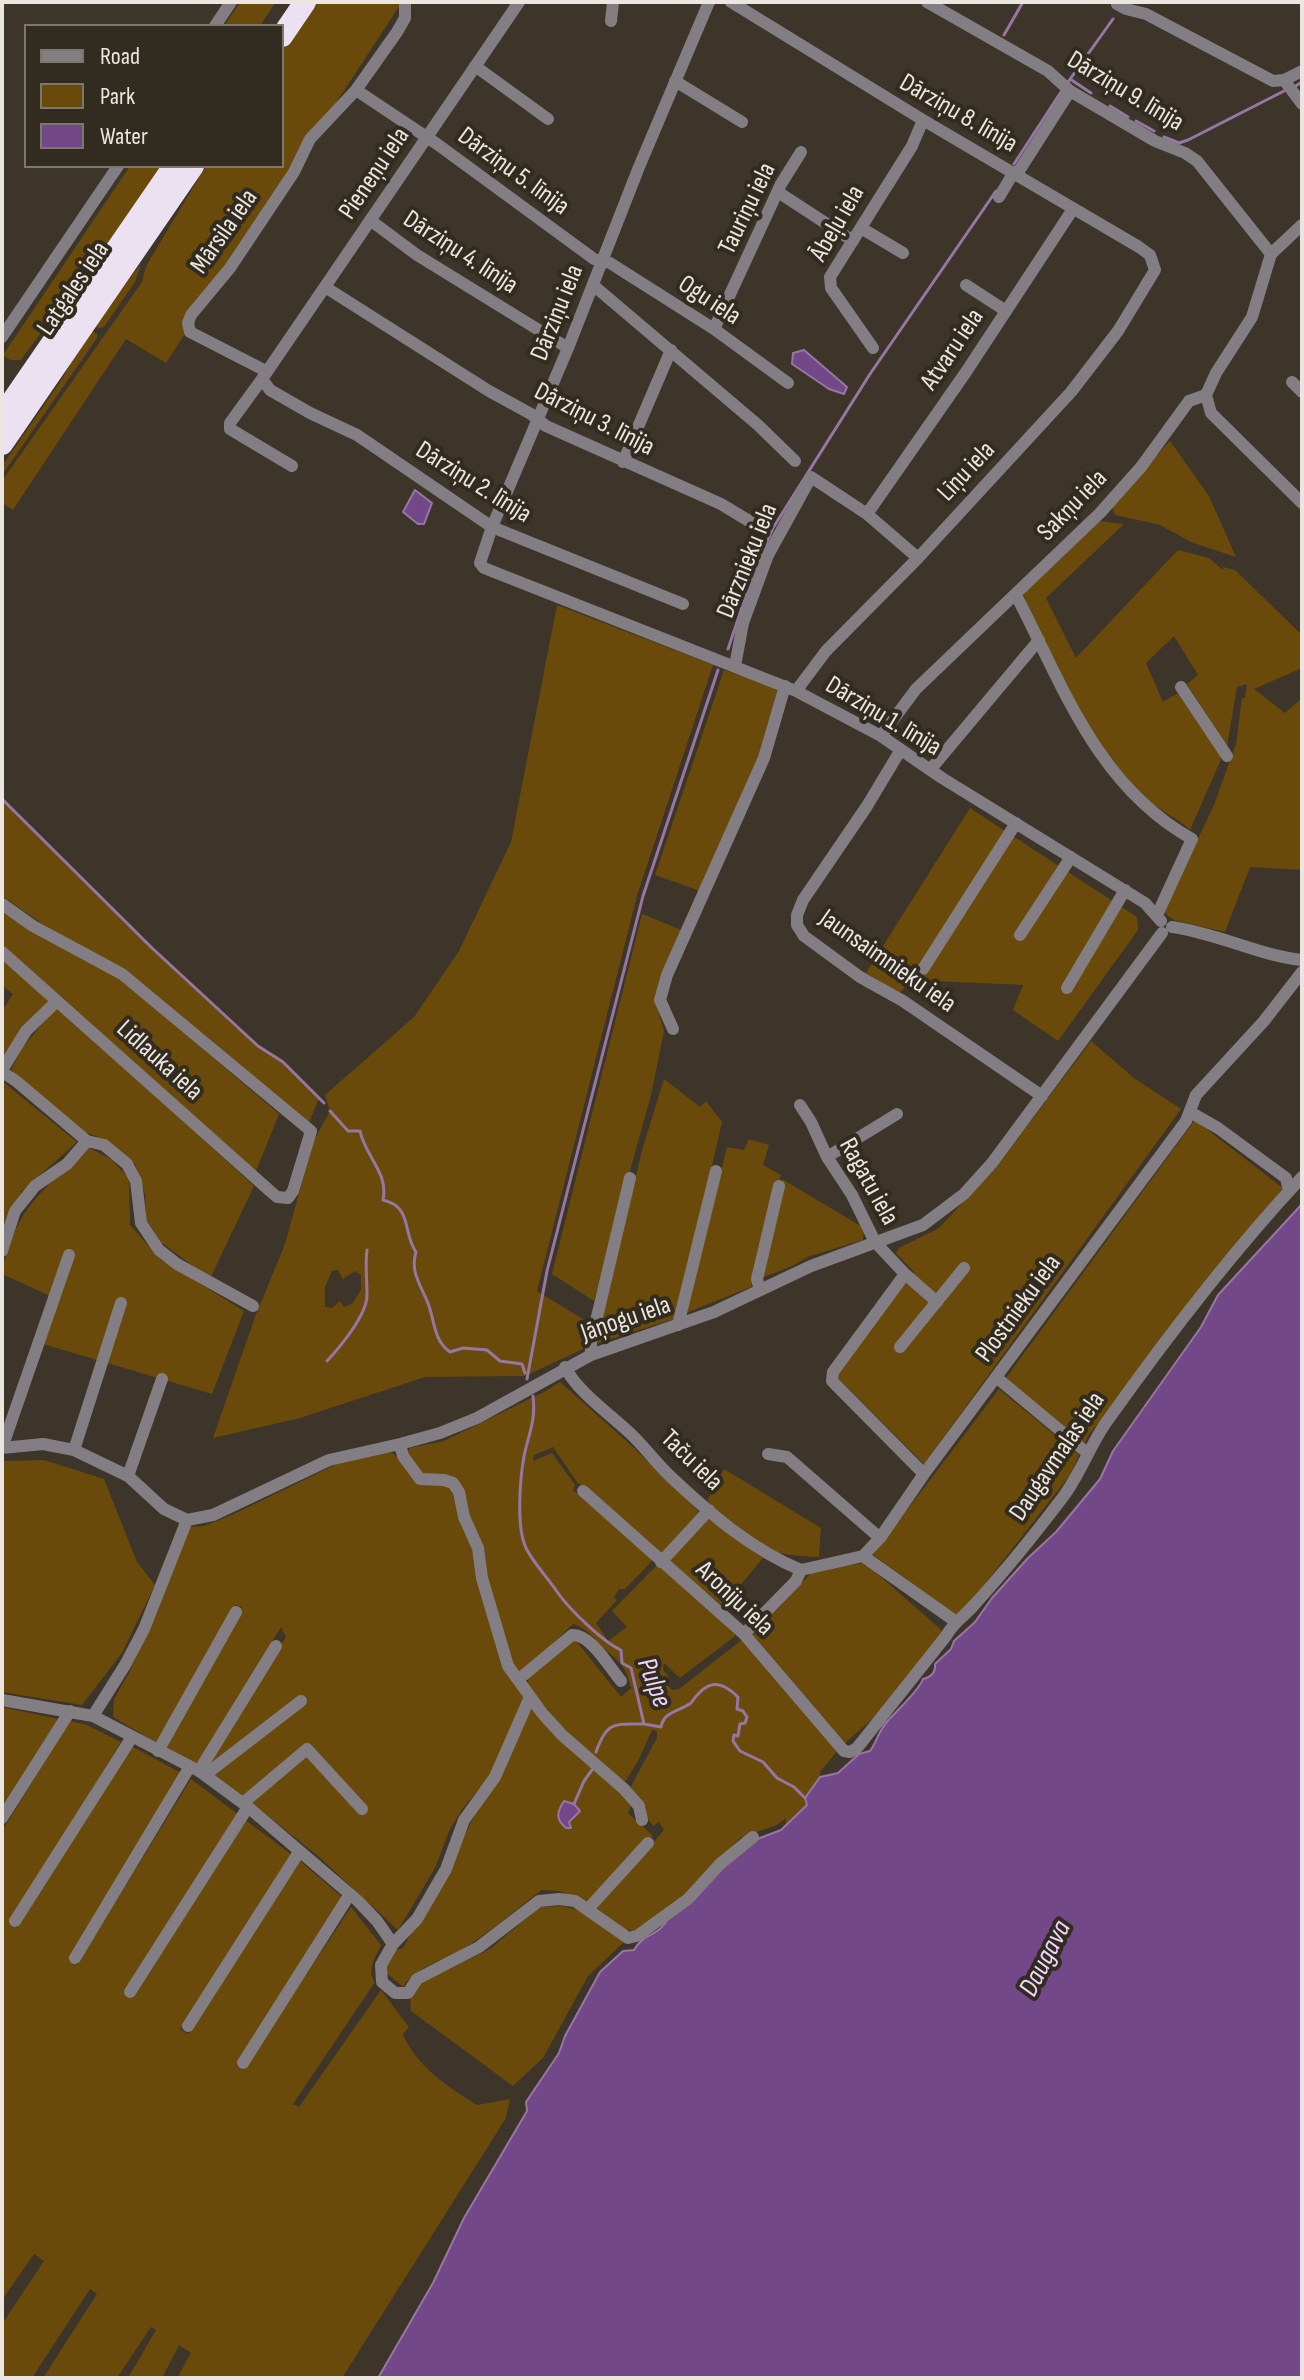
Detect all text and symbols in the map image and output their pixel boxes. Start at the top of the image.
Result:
legend [24,24,284,168]
text: Road [100,42,140,71]
street label: Dārziņu 9. līnija [1061,45,1189,139]
street label: Dārziņu 8. līnija [893,68,1023,160]
text: Park [100,82,135,111]
street label: Dārziņu 5. līnija [451,121,575,223]
text: Water [100,122,148,151]
street label: Pieneņu iela [333,122,417,226]
street label: Tauriņu iela [712,158,784,260]
street label: Ābeļu iela [804,180,872,268]
street label: Mārsila iela [185,184,265,280]
street label: Dārziņu 4. līnija [397,204,523,302]
street label: Latgales iela [31,236,117,342]
street label: Dārziņu iela [525,261,591,365]
street label: Ogu iela [672,269,746,333]
street label: Atvaru iela [915,303,991,397]
street label: Dārziņu 3. līnija [529,376,659,464]
street label: Dārziņu 2. līnija [409,435,537,531]
street label: Līņu iela [931,436,1003,508]
street label: Sakņu iela [1031,464,1115,548]
street label: Dārznieku iela [711,499,785,623]
street label: Dārziņu 1. līnija [819,670,947,764]
street label: Jaunsaimnieku iela [813,903,961,1021]
street label: Lidlauka iela [109,1014,209,1108]
street label: Ragatu iela [831,1133,905,1231]
street label: Plostnieku iela [970,1249,1068,1369]
street label: Jāņogu iela [577,1290,675,1350]
street label: Daugavmalas iela [1004,1387,1112,1527]
street label: Taču iela [653,1424,729,1498]
street label: Aroniju iela [689,1555,779,1643]
water label: Pulpe [628,1653,678,1713]
water label: Daugava [1013,1915,1079,2003]

